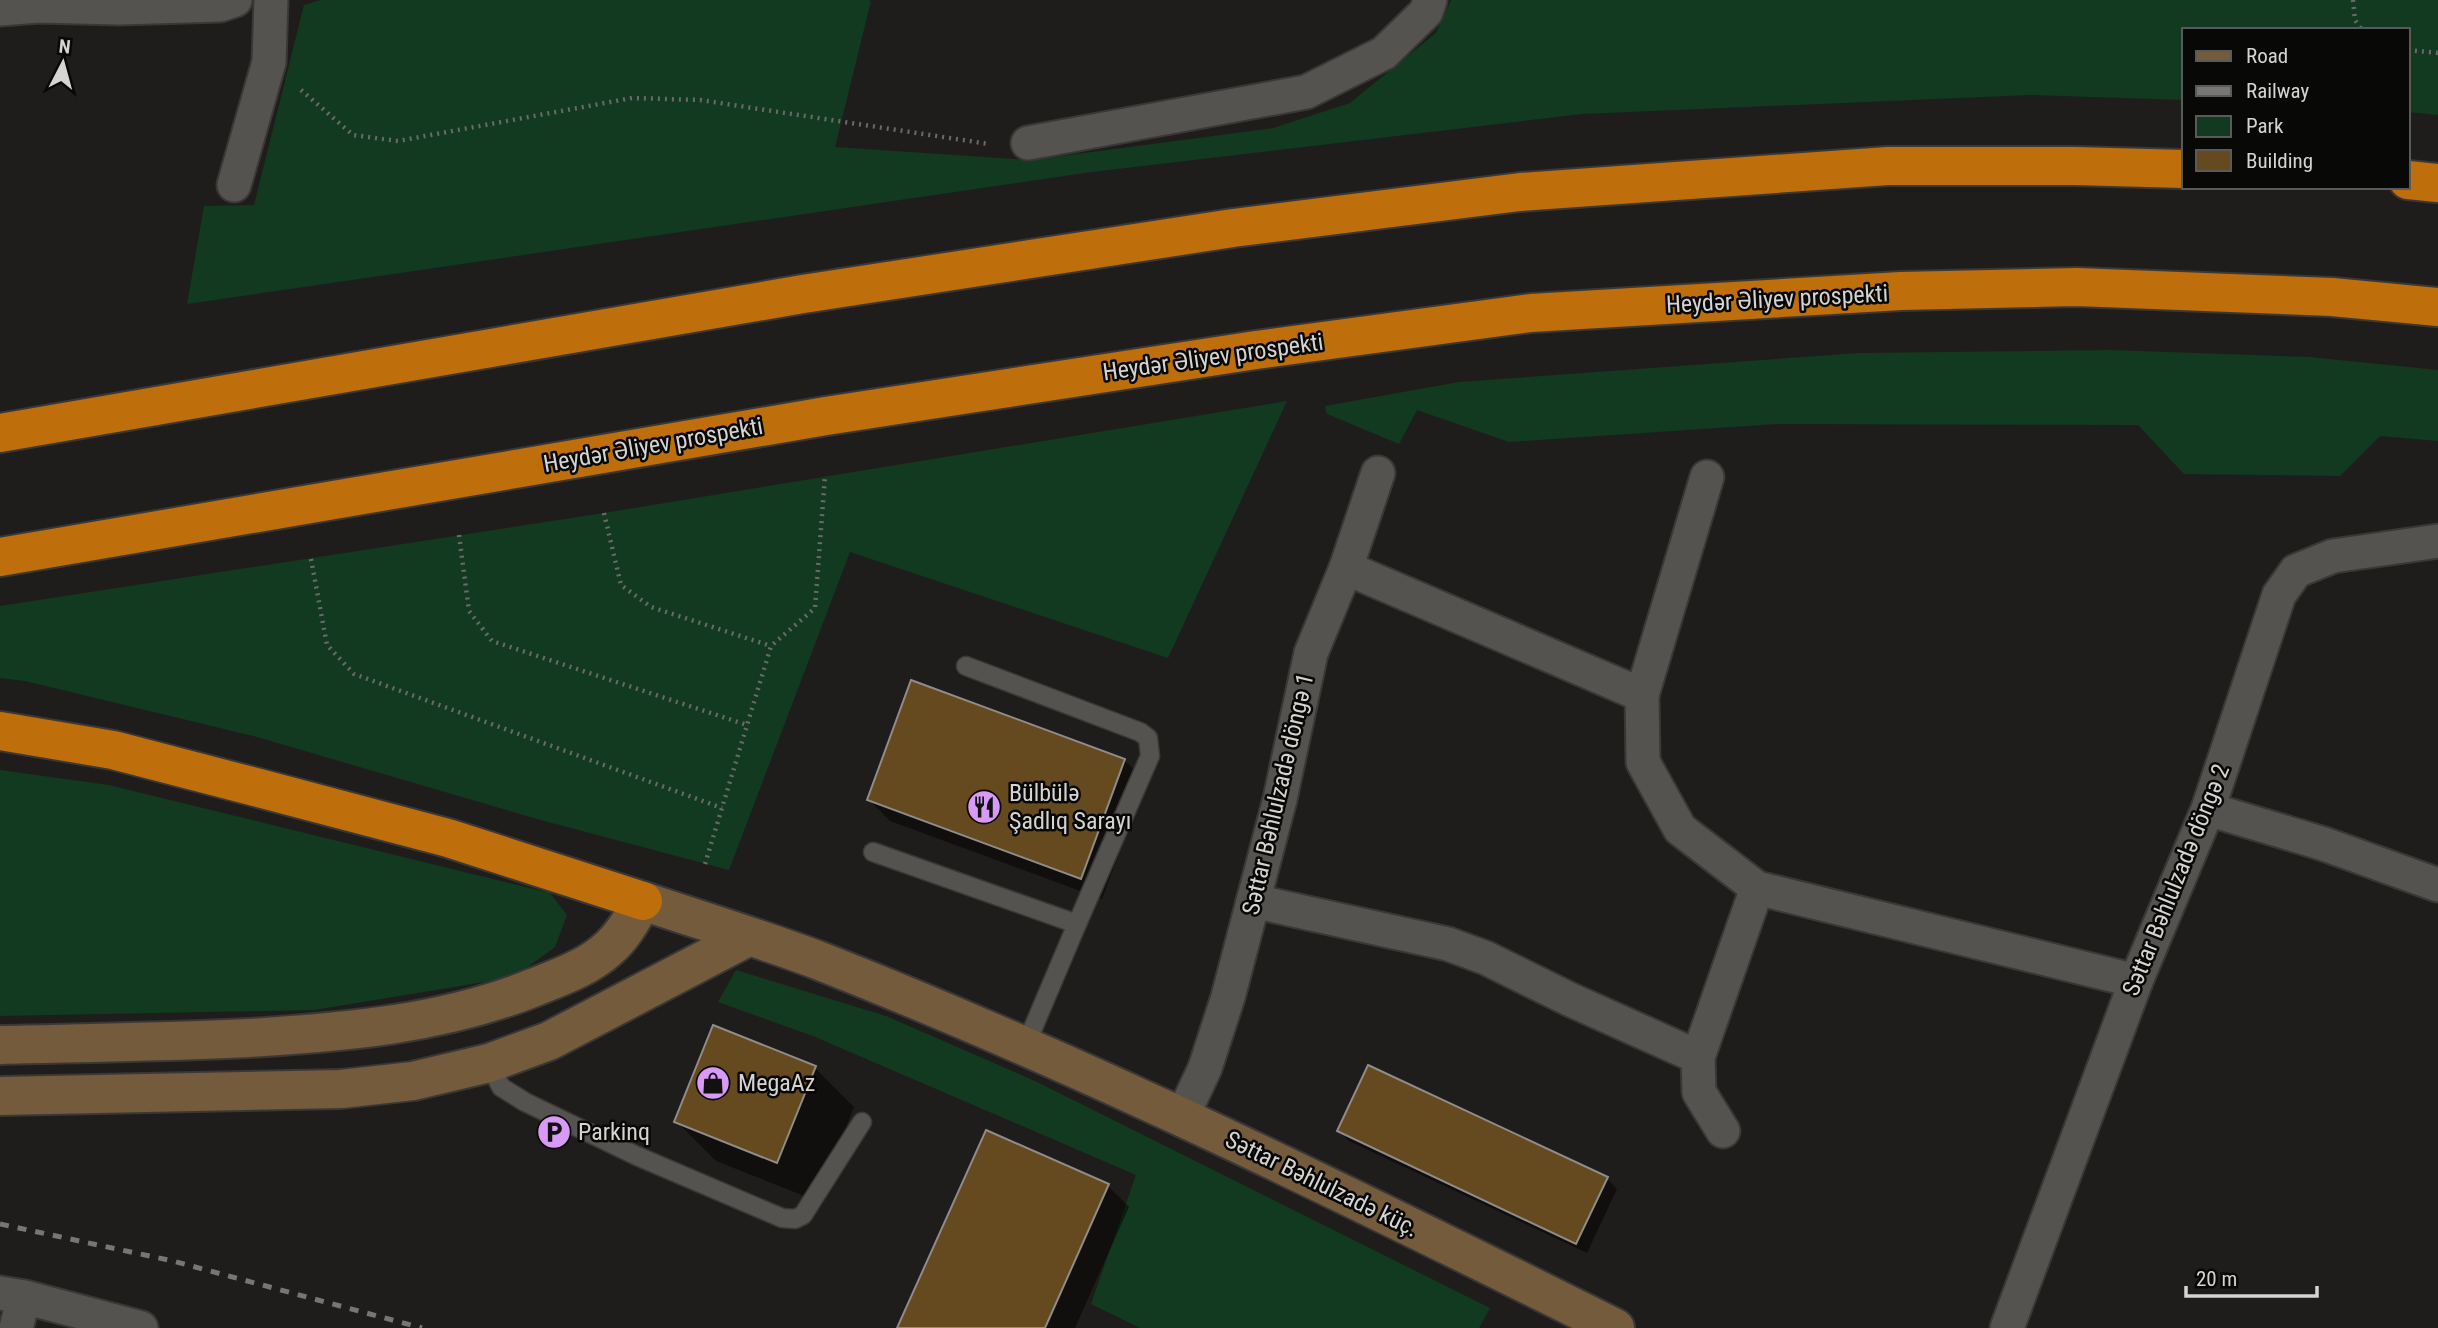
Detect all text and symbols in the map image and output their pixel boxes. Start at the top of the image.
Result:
north arrow [28,28,98,98]
legend [2182,28,2410,189]
text: N [58,35,72,59]
text: Road [2246,44,2288,68]
text: Railway [2246,79,2309,103]
text: Park [2246,114,2284,138]
text: Building [2246,149,2313,173]
street label: Heydər Əliyev prospekti [1665,279,1889,319]
street label: Heydər Əliyev prospekti [1101,328,1325,386]
street label: Heydər Əliyev prospekti [541,412,765,478]
street label: Səttar Bəhlulzadə döngə 1 [1237,670,1319,918]
street label: Səttar Bəhlulzadə döngə 2 [2117,760,2235,1000]
place label: Bülbülə Şadlıq Sarayı [1009,779,1131,835]
restaurant icon: Bülbülə Şadlıq Sarayı [965,788,1003,826]
shop icon: MegaAz [694,1064,732,1102]
place label: MegaAz [738,1069,815,1097]
parking icon: Parkinq [535,1113,573,1151]
place label: Parkinq [578,1118,650,1146]
street label: Səttar Bəhlulzadə küç. [1221,1125,1423,1243]
scale bar [2186,1254,2317,1298]
text: 20 m [2196,1267,2237,1291]

